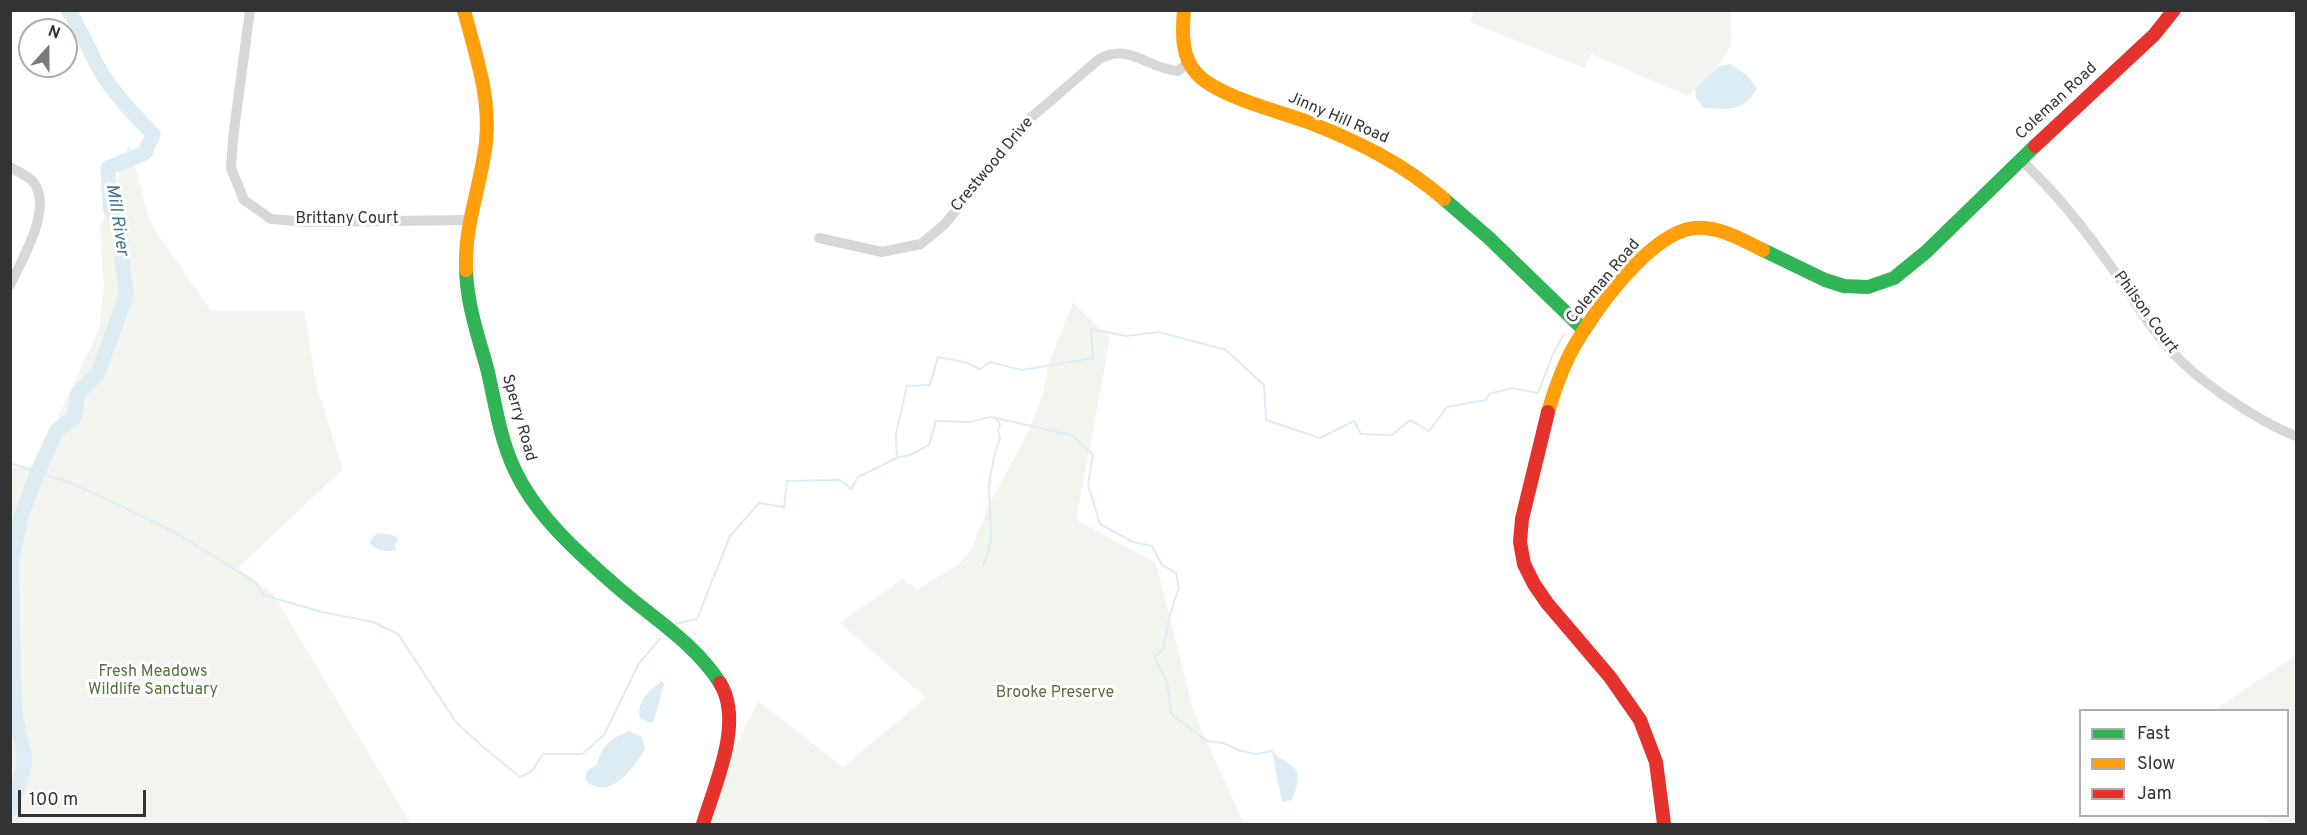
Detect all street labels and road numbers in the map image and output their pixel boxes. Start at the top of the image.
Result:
street label: Coleman Road [2012,59,2102,145]
street label: Jinny Hill Road [1285,89,1391,149]
street label: Crestwood Drive [948,114,1038,216]
street label: Brittany Court [295,210,399,230]
street label: Coleman Road [1563,236,1645,328]
street label: Philson Court [2109,268,2181,358]
street label: Sperry Road [496,372,540,464]

